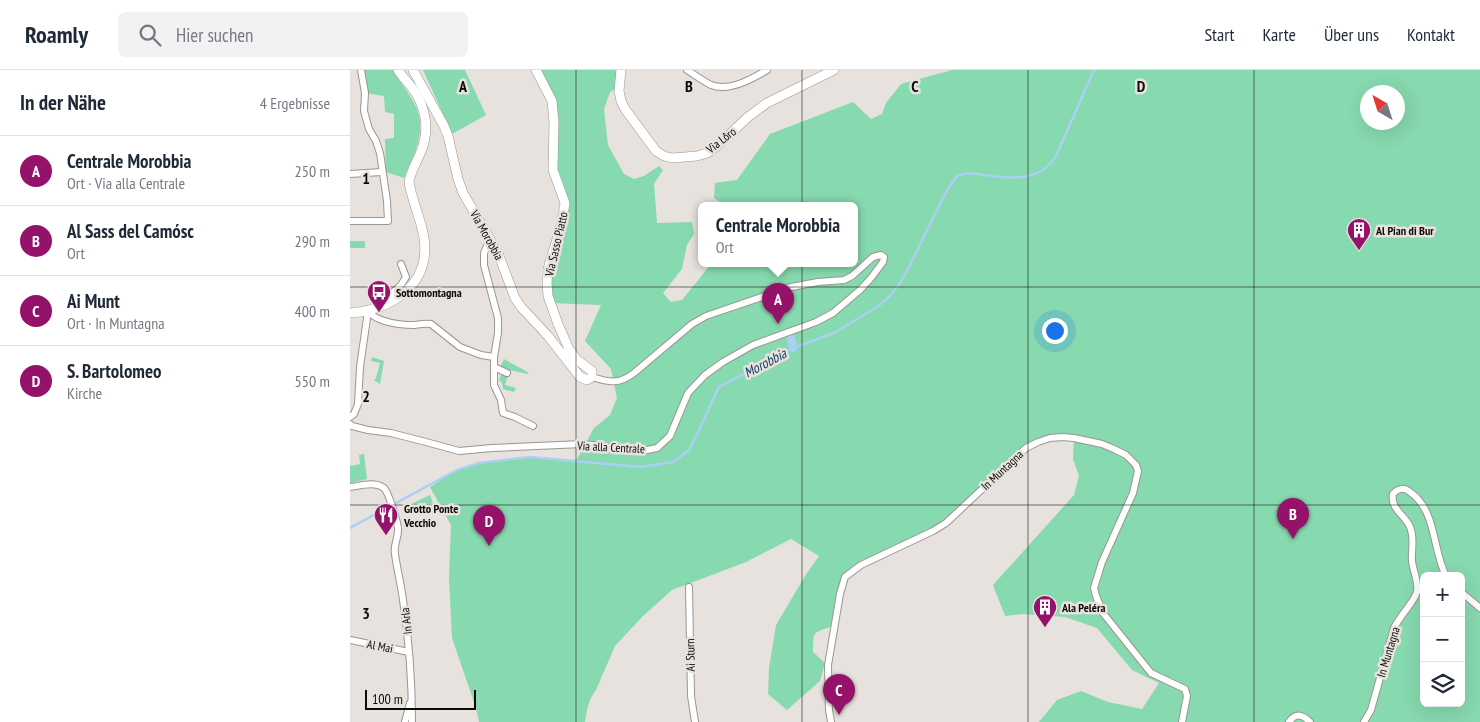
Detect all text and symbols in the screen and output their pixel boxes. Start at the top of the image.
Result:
search box [118,12,468,57]
text: Roamly [25,19,88,50]
icon: search [136,21,164,49]
text: Hier suchen [176,23,253,47]
text: Start [1204,23,1235,46]
text: Karte [1263,23,1296,46]
text: Über uns [1324,23,1379,46]
text: Kontakt [1407,23,1455,46]
text: A [458,76,468,96]
text: B [685,76,693,96]
text: C [911,76,919,96]
text: D [1137,76,1146,96]
north arrow [1360,85,1405,130]
text: In der Nähe [20,89,106,116]
text: 4 Ergebnisse [260,93,330,113]
street label: Via Lôro [702,124,739,157]
text: Centrale Morobbia [67,149,191,173]
text: A [32,161,40,181]
text: 250 m [295,161,330,181]
text: 1 [362,168,370,188]
text: Ort · Via alla Centrale [67,173,185,193]
popup [698,202,858,267]
street label: Via Morobbia [467,207,507,263]
street label: Via Sasso Piatto [541,210,571,279]
text: Centrale Morobbia [716,213,840,237]
building icon: Al Pian di Bur [1346,217,1372,251]
text: Al Sass del Camósc [67,219,194,243]
place label: Al Pian di Bur [1375,223,1434,238]
text: B [32,231,40,251]
text: 290 m [295,231,330,251]
text: Ort [716,237,734,257]
text: Ort [67,243,85,263]
bus stop icon: Sottomontagna [366,279,392,313]
pin: A [762,283,794,324]
place label: Sottomontagna [396,285,462,300]
text: Ai Munt [67,289,120,313]
text: C [32,301,40,321]
text: 400 m [295,301,330,321]
text: Ort · In Muntagna [67,313,165,333]
your location [1042,318,1068,344]
water label: Morobbia [741,344,791,382]
text: S. Bartolomeo [67,359,162,383]
text: D [32,371,40,391]
text: 550 m [295,371,330,391]
text: Kirche [67,383,102,403]
text: 2 [362,386,370,406]
street label: Via alla Centrale [576,438,645,456]
street label: In Muntagna [978,447,1026,493]
pin: B [1277,498,1309,539]
place label: Grotto Ponte Vecchio [403,501,458,530]
restaurant icon: Grotto Ponte Vecchio [373,502,399,536]
pin: D [473,505,505,546]
map controls [1420,572,1465,707]
button: + [1420,572,1465,617]
building icon: Ala Peléra [1032,594,1058,628]
place label: Ala Peléra [1061,600,1105,615]
text: 3 [362,603,370,623]
street label: In Arla [397,607,415,635]
button: − [1420,617,1465,662]
street label: In Muntagna [1373,625,1403,679]
street label: Al Mai [366,636,394,656]
street label: Ai Sturn [682,638,698,672]
button: layers [1420,662,1465,707]
pin: C [823,674,855,715]
scale bar [365,687,476,710]
text: 100 m [372,690,403,708]

